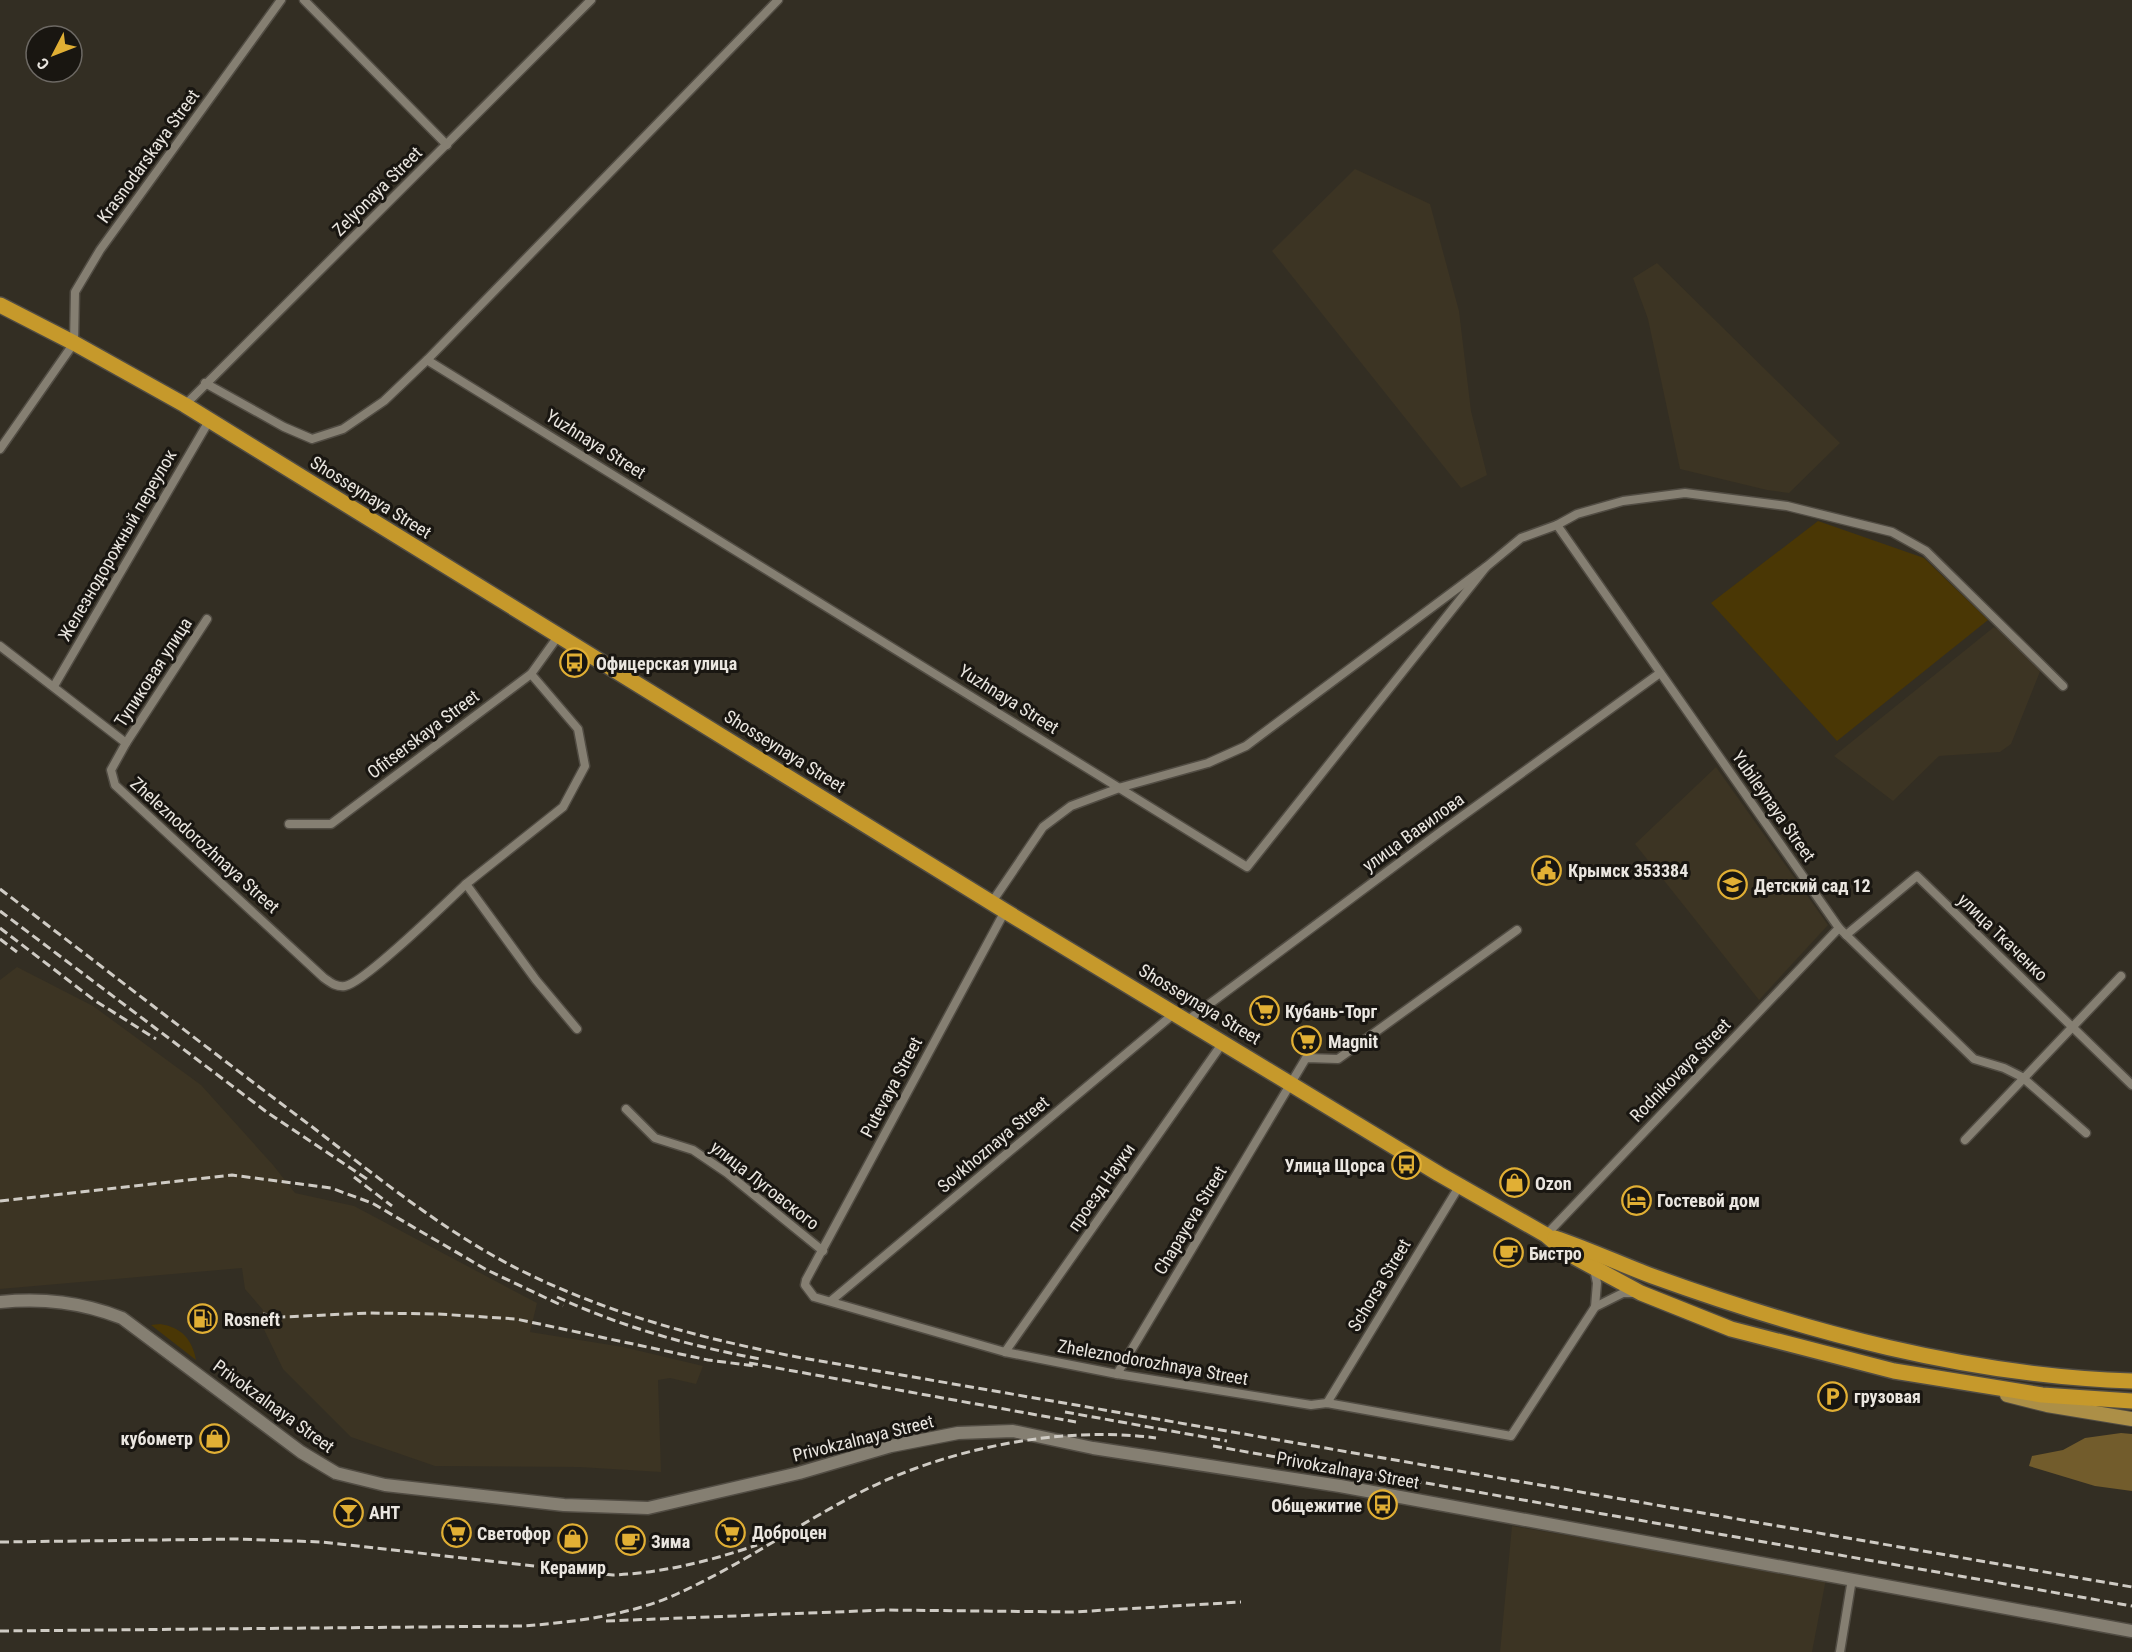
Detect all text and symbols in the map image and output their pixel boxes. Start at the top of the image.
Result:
north arrow [24,24,84,84]
text: С [33,54,53,73]
street label: Krasnodarskaya Street [93,85,203,227]
street label: Zelyonaya Street [328,142,426,240]
street label: Yuzhnaya Street [542,405,650,483]
street label: Железнодорожный переулок [54,445,181,644]
street label: Shosseynaya Street [307,451,435,543]
street label: Тупиковая улица [110,613,196,731]
bus stop icon: Офицерская улица [559,647,591,679]
place label: Офицерская улица [596,653,737,674]
street label: Yuzhnaya Street [955,660,1063,738]
street label: Ofitserskaya Street [363,685,483,783]
street label: Shosseynaya Street [721,705,849,797]
street label: Yubileynaya Street [1728,747,1820,865]
street label: Zheleznodorozhnaya Street [126,773,284,917]
street label: улица Вавилова [1358,788,1468,876]
public building icon: Крымск 353384 [1531,854,1563,886]
place label: Крымск 353384 [1568,860,1688,881]
school or university icon: Детский сад 12 [1717,869,1749,901]
place label: Детский сад 12 [1754,875,1871,896]
street label: улица Ткаченко [1954,889,2052,985]
street label: Shosseynaya Street [1135,959,1265,1049]
supermarket icon: Кубань-Торг [1248,995,1280,1027]
place label: Кубань-Торг [1285,1001,1378,1022]
street label: Rodnikovaya Street [1625,1014,1735,1126]
supermarket icon: Magnit [1291,1025,1323,1057]
place label: Magnit [1328,1031,1379,1052]
street label: Putevaya Street [856,1033,926,1141]
street label: Sovkhoznaya Street [933,1091,1053,1197]
street label: улица Луговского [706,1136,824,1234]
street label: проезд Науки [1063,1139,1139,1235]
bus stop icon: Улица Щорса [1390,1149,1422,1181]
place label: Улица Щорса [1285,1155,1385,1176]
street label: Chapayeva Street [1149,1162,1231,1278]
shop icon: Ozon [1498,1167,1530,1199]
place label: Ozon [1535,1173,1572,1194]
hotel icon: Гостевой дом [1620,1184,1652,1216]
place label: Гостевой дом [1657,1190,1760,1211]
street label: Schorsa Street [1343,1235,1415,1335]
cafe icon: Бистро [1492,1237,1524,1269]
place label: Бистро [1529,1243,1582,1264]
fuel station icon: Rosneft [187,1303,219,1335]
place label: Rosneft [224,1309,280,1330]
street label: Zheleznodorozhnaya Street [1056,1335,1250,1389]
street label: Privokzalnaya Street [209,1355,339,1457]
parking icon: грузовая [1817,1380,1849,1412]
place label: грузовая [1854,1386,1921,1407]
street label: Privokzalnaya Street [790,1410,936,1466]
shop icon: кубометр [198,1422,230,1454]
place label: кубометр [120,1428,193,1449]
street label: Privokzalnaya Street [1275,1447,1421,1493]
bus stop icon: Общежитие [1367,1489,1399,1521]
place label: Общежитие [1271,1495,1362,1516]
bar icon: АНТ [332,1496,364,1528]
place label: АНТ [369,1502,401,1523]
supermarket icon: Доброцен [715,1516,747,1548]
supermarket icon: Светофор [440,1517,472,1549]
shop icon: Керамир [557,1522,589,1554]
place label: Доброцен [752,1522,827,1543]
place label: Светофор [477,1523,551,1544]
cafe icon: Зима [614,1525,646,1557]
place label: Зима [651,1531,690,1552]
place label: Керамир [540,1557,606,1578]

